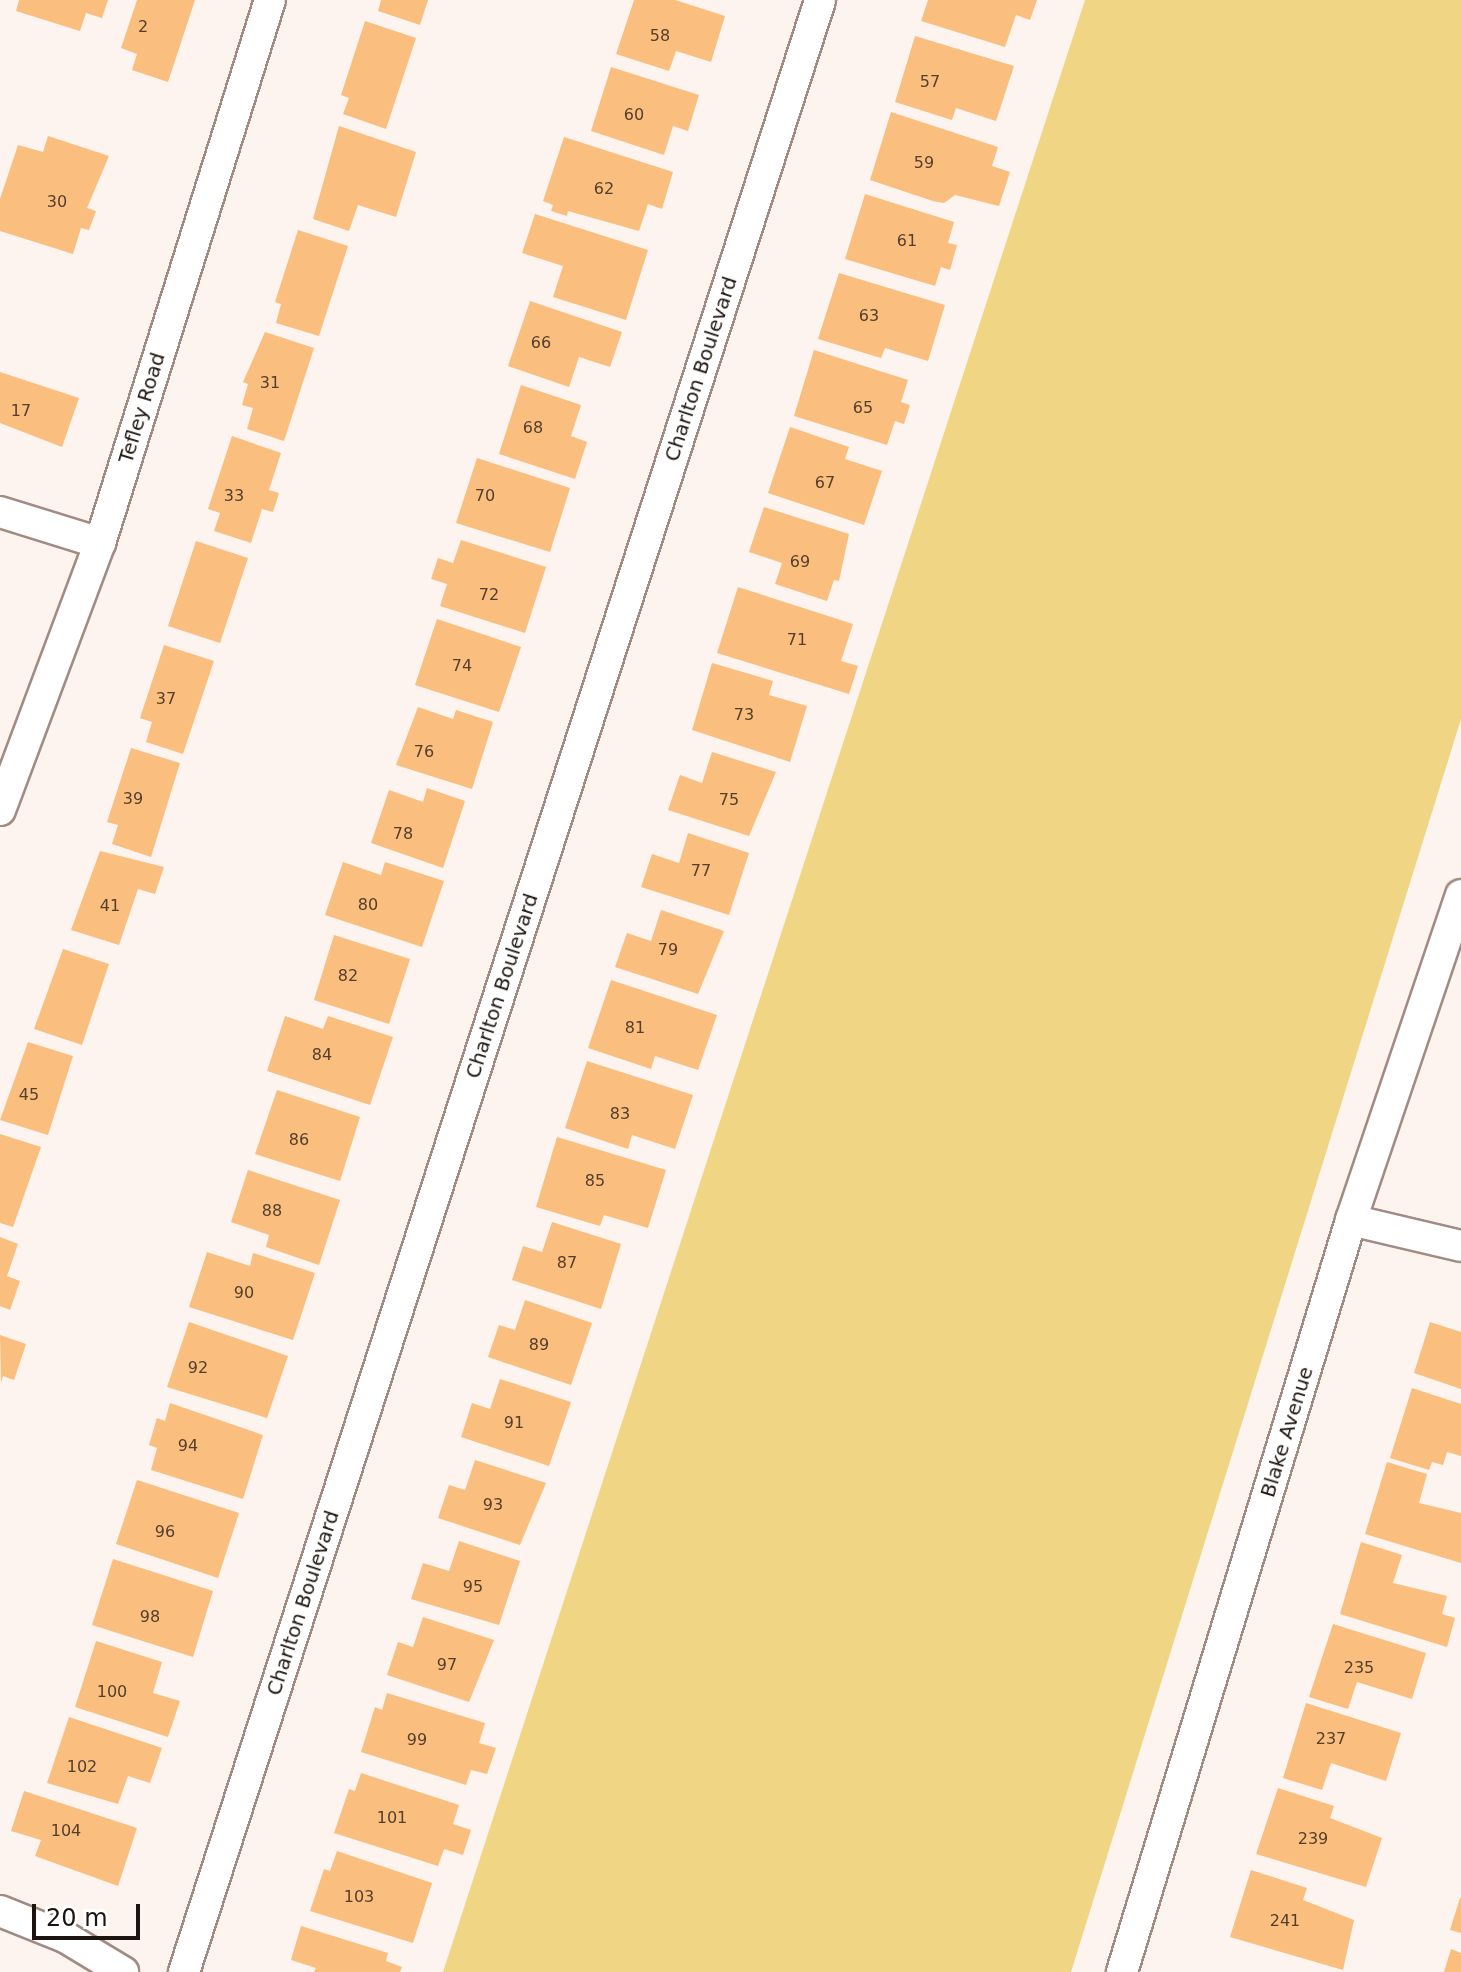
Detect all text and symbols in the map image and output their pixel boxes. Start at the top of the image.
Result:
house number: 2 [138,17,148,37]
house number: 58 [650,26,670,46]
house number: 57 [920,72,940,92]
house number: 60 [624,105,644,125]
house number: 59 [914,153,934,173]
house number: 62 [594,179,614,199]
house number: 30 [47,192,67,212]
house number: 61 [897,231,917,251]
street label: Charlton Boulevard [660,274,742,464]
house number: 63 [859,306,879,326]
house number: 66 [531,333,551,353]
street label: Tefley Road [114,350,170,466]
house number: 31 [260,373,280,393]
house number: 65 [853,398,873,418]
house number: 17 [11,401,31,421]
house number: 68 [523,418,543,438]
house number: 67 [815,473,835,493]
house number: 33 [224,486,244,506]
house number: 70 [475,486,495,506]
house number: 69 [790,552,810,572]
house number: 72 [479,585,499,605]
house number: 71 [787,630,807,650]
house number: 74 [452,656,472,676]
house number: 37 [156,689,176,709]
house number: 73 [734,705,754,725]
house number: 76 [414,742,434,762]
house number: 39 [123,789,143,809]
house number: 75 [719,790,739,810]
house number: 78 [393,824,413,844]
house number: 77 [691,861,711,881]
street label: Charlton Boulevard [461,891,543,1081]
house number: 80 [358,895,378,915]
house number: 41 [100,896,120,916]
house number: 79 [658,940,678,960]
house number: 82 [338,966,358,986]
house number: 81 [625,1018,645,1038]
house number: 84 [312,1045,332,1065]
house number: 45 [19,1085,39,1105]
house number: 83 [610,1104,630,1124]
house number: 86 [289,1130,309,1150]
house number: 85 [585,1171,605,1191]
house number: 88 [262,1201,282,1221]
house number: 87 [557,1253,577,1273]
house number: 90 [234,1283,254,1303]
house number: 89 [529,1335,549,1355]
house number: 92 [188,1358,208,1378]
street label: Blake Avenue [1256,1364,1318,1500]
house number: 91 [504,1413,524,1433]
house number: 94 [178,1436,198,1456]
house number: 93 [483,1495,503,1515]
street label: Charlton Boulevard [262,1508,344,1698]
house number: 96 [155,1522,175,1542]
house number: 95 [463,1577,483,1597]
house number: 98 [140,1607,160,1627]
house number: 97 [437,1655,457,1675]
house number: 235 [1344,1658,1374,1678]
house number: 100 [97,1682,127,1702]
house number: 237 [1316,1729,1346,1749]
house number: 99 [407,1730,427,1750]
house number: 102 [67,1757,97,1777]
house number: 101 [377,1808,407,1828]
house number: 104 [51,1821,81,1841]
house number: 239 [1298,1829,1328,1849]
house number: 103 [344,1887,374,1907]
scale bar [36,1888,144,1938]
text: 20 m [46,1904,108,1932]
house number: 241 [1270,1911,1300,1931]

